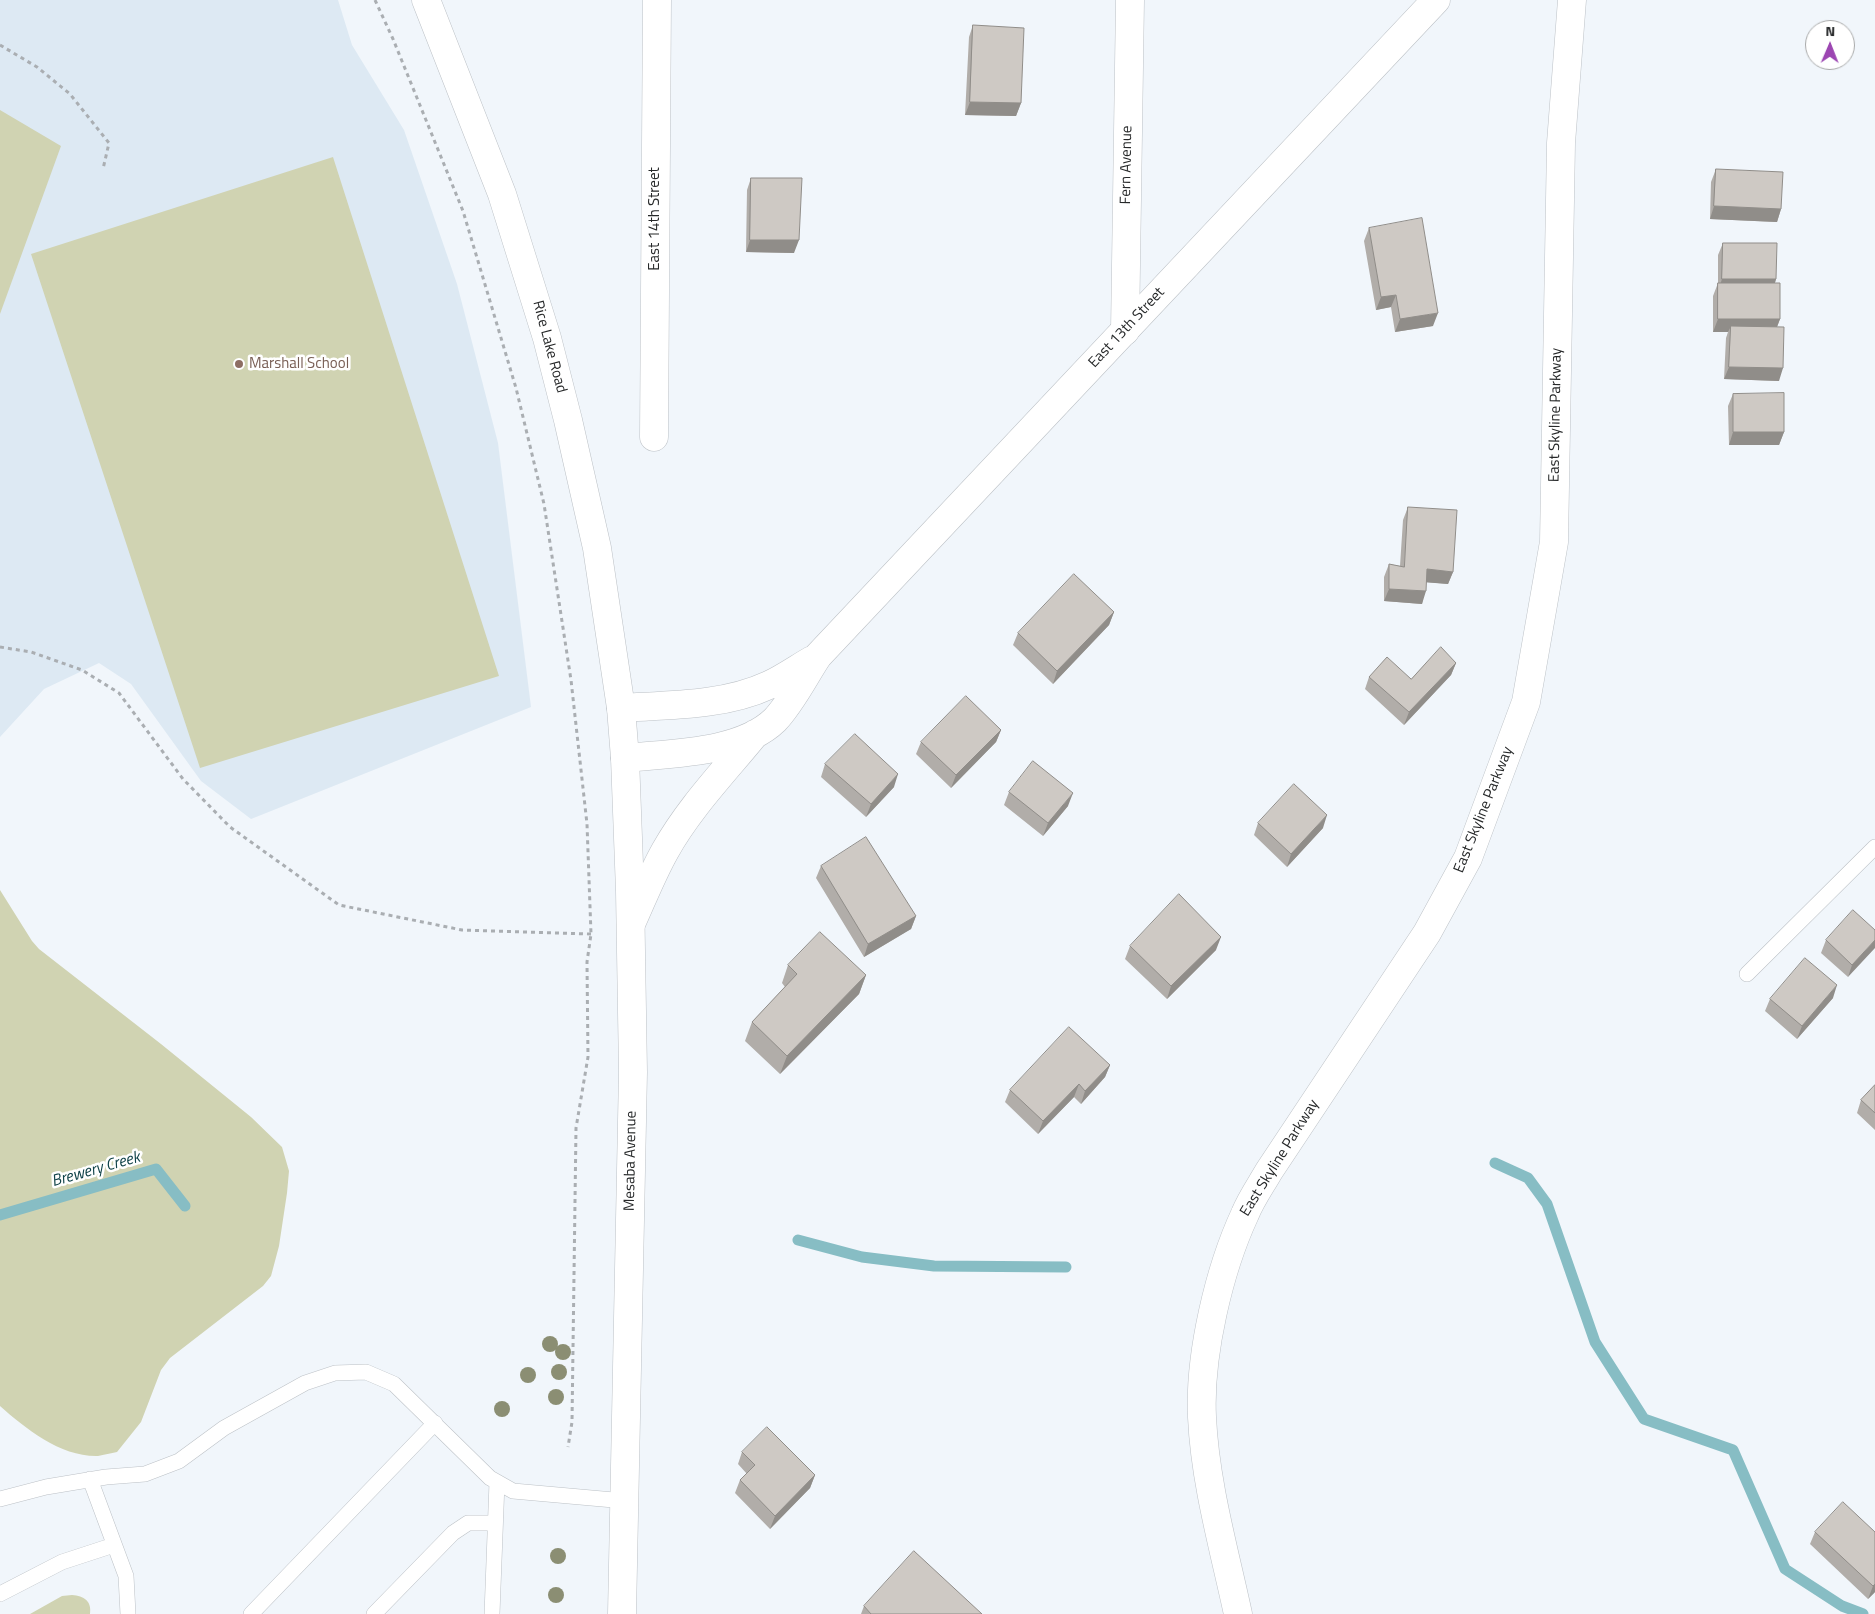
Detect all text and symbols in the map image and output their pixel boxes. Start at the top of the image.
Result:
north arrow [1805,20,1855,70]
text: N [1825,20,1835,41]
street label: Fern Avenue [1117,126,1137,204]
street label: East 14th Street [646,167,664,271]
street label: East 13th Street [1085,284,1169,372]
street label: Rice Lake Road [528,299,570,395]
street label: East Skyline Parkway [1546,348,1566,482]
place label: Marshall School [249,355,349,373]
marker: Marshall School [233,358,245,370]
street label: East Skyline Parkway [1450,744,1518,876]
street label: East Skyline Parkway [1237,1096,1323,1220]
street label: Mesaba Avenue [621,1111,641,1211]
water label: Brewery Creek [50,1148,142,1192]

